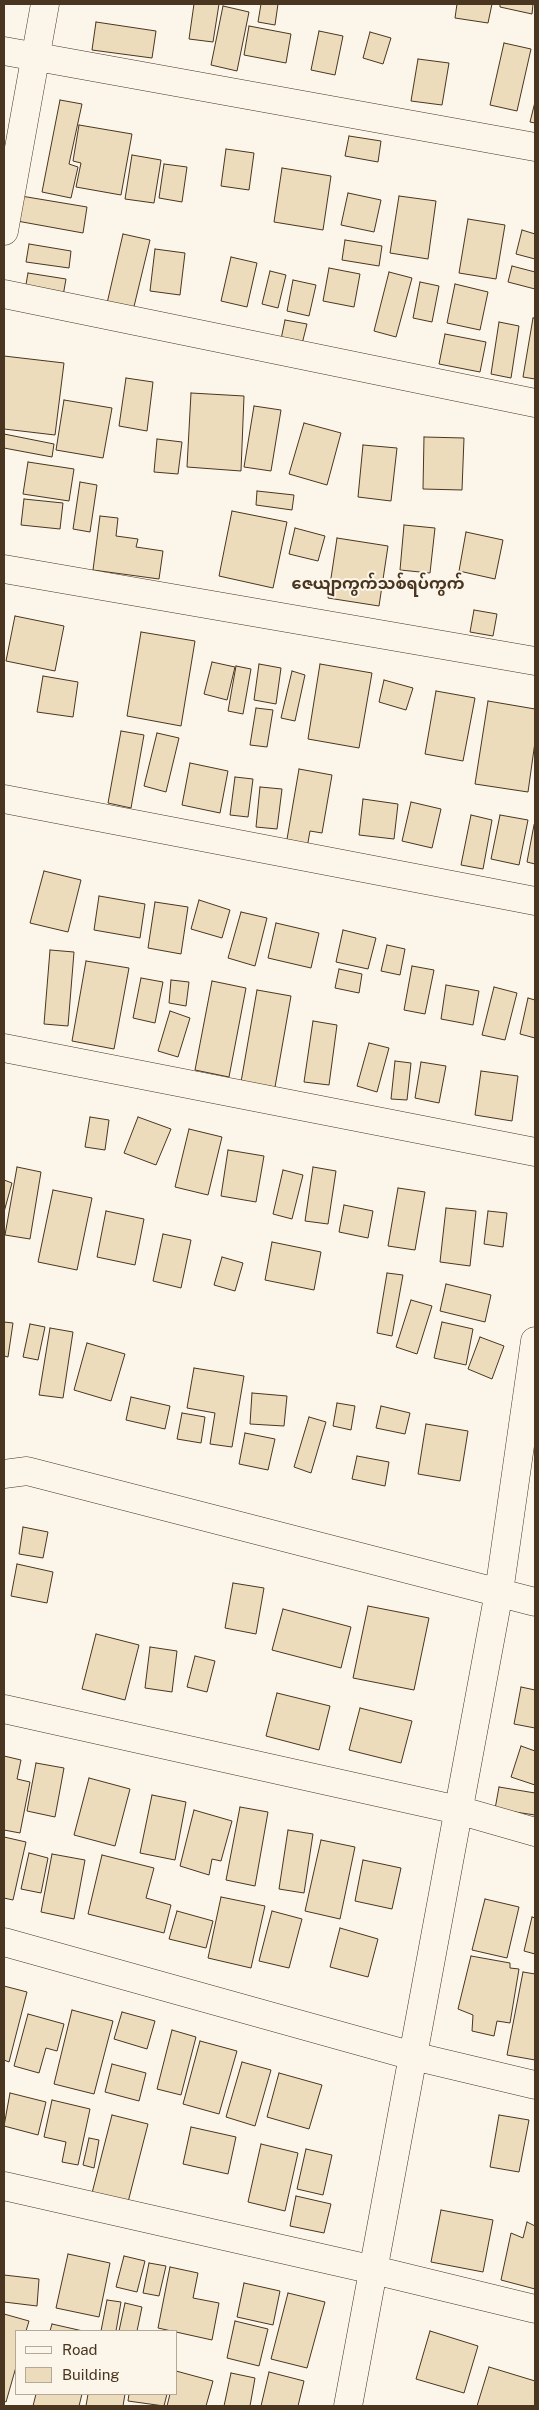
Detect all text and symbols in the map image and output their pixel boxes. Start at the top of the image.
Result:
district label: ဇေယျာကွက်သစ်ရပ်ကွက် [292,574,464,594]
legend [15,2330,178,2395]
text: Road [62,2341,98,2358]
text: Building [62,2366,120,2383]

